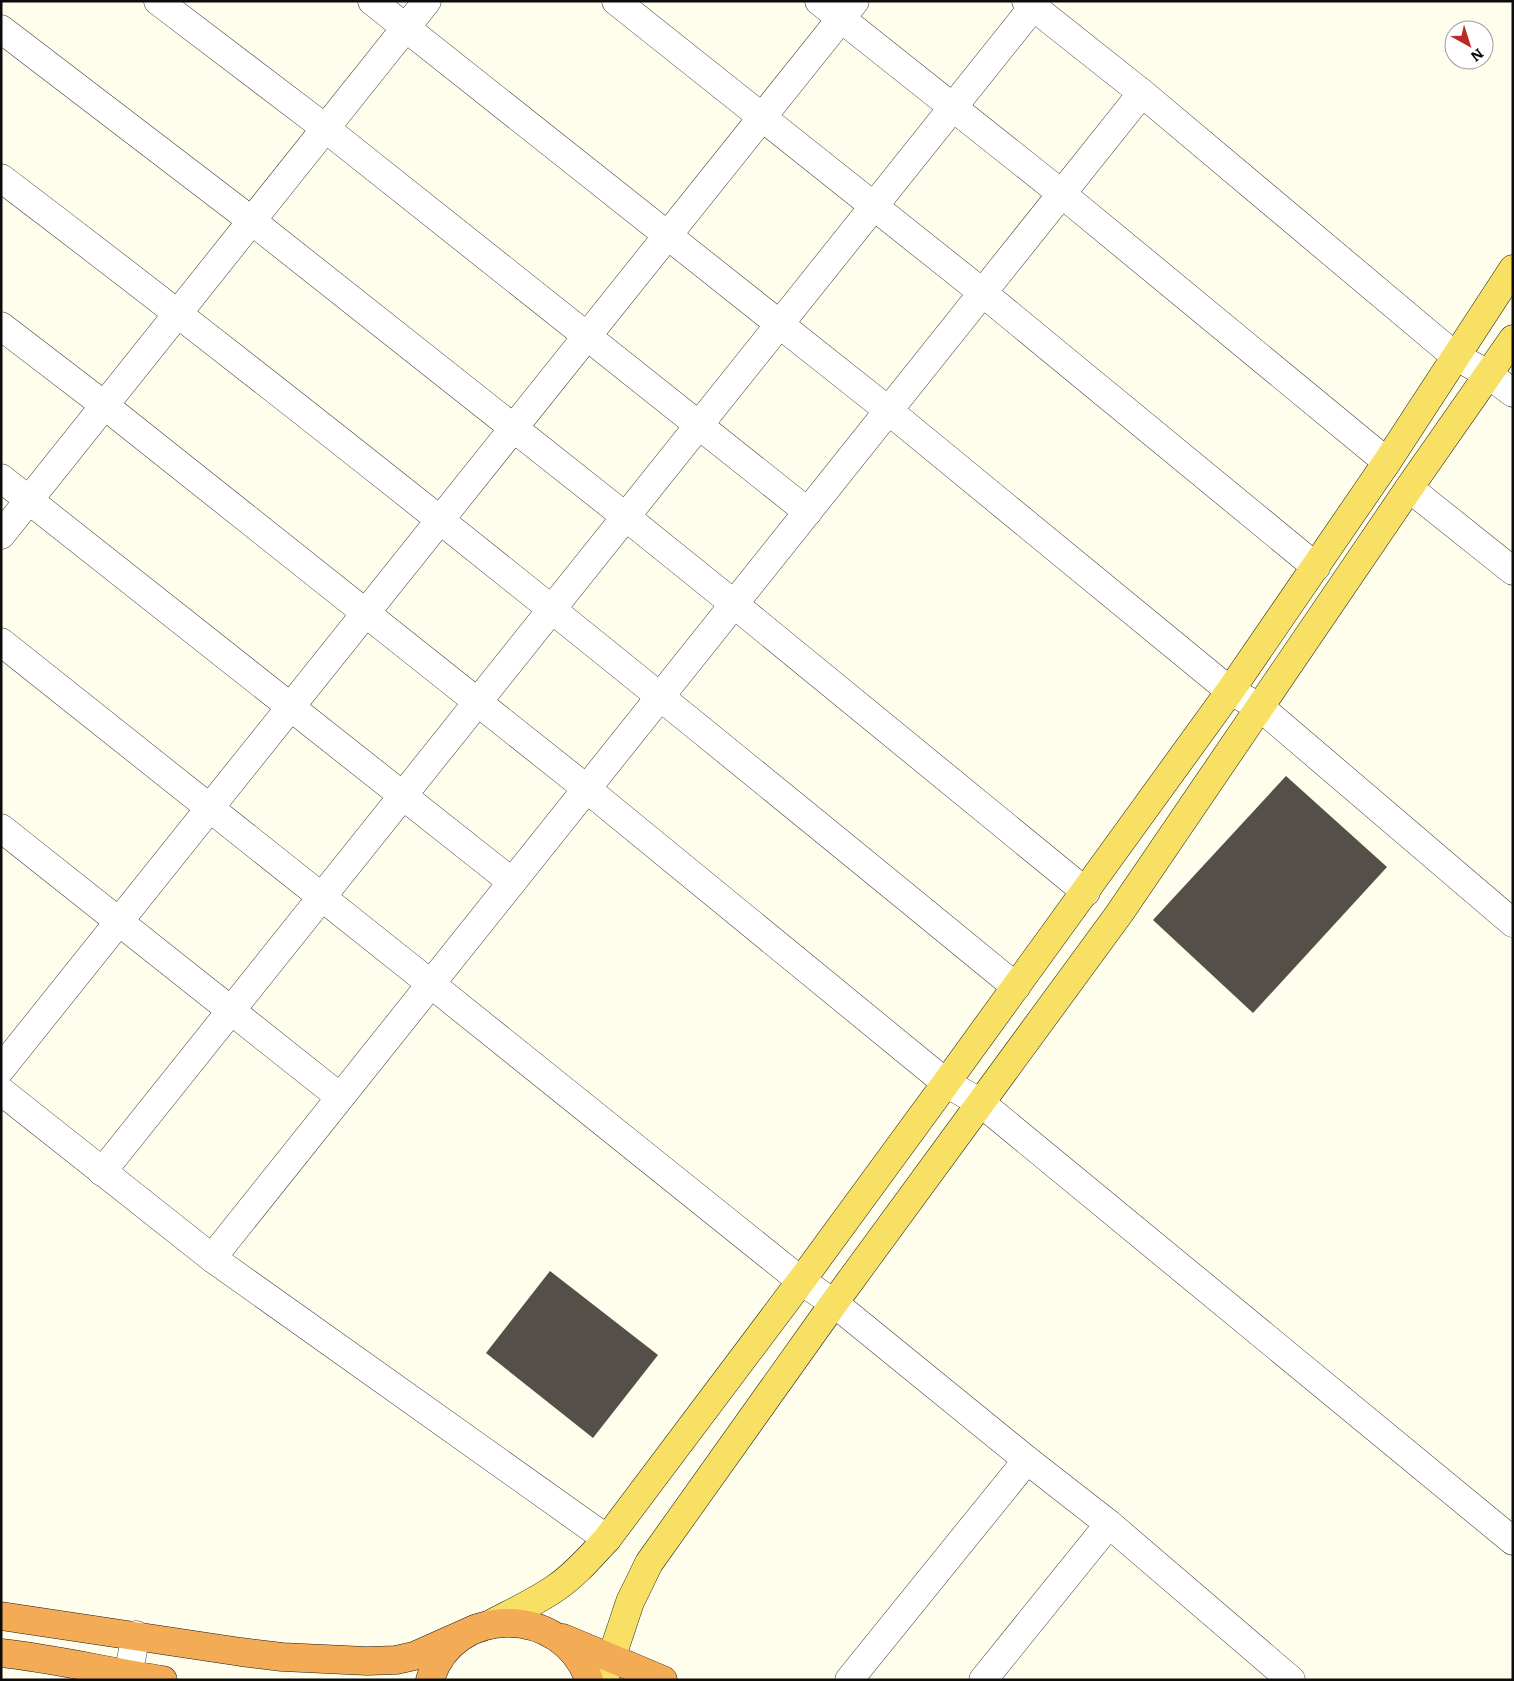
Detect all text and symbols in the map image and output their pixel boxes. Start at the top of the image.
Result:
north arrow [1444,20,1494,70]
text: N [1467,44,1489,68]

